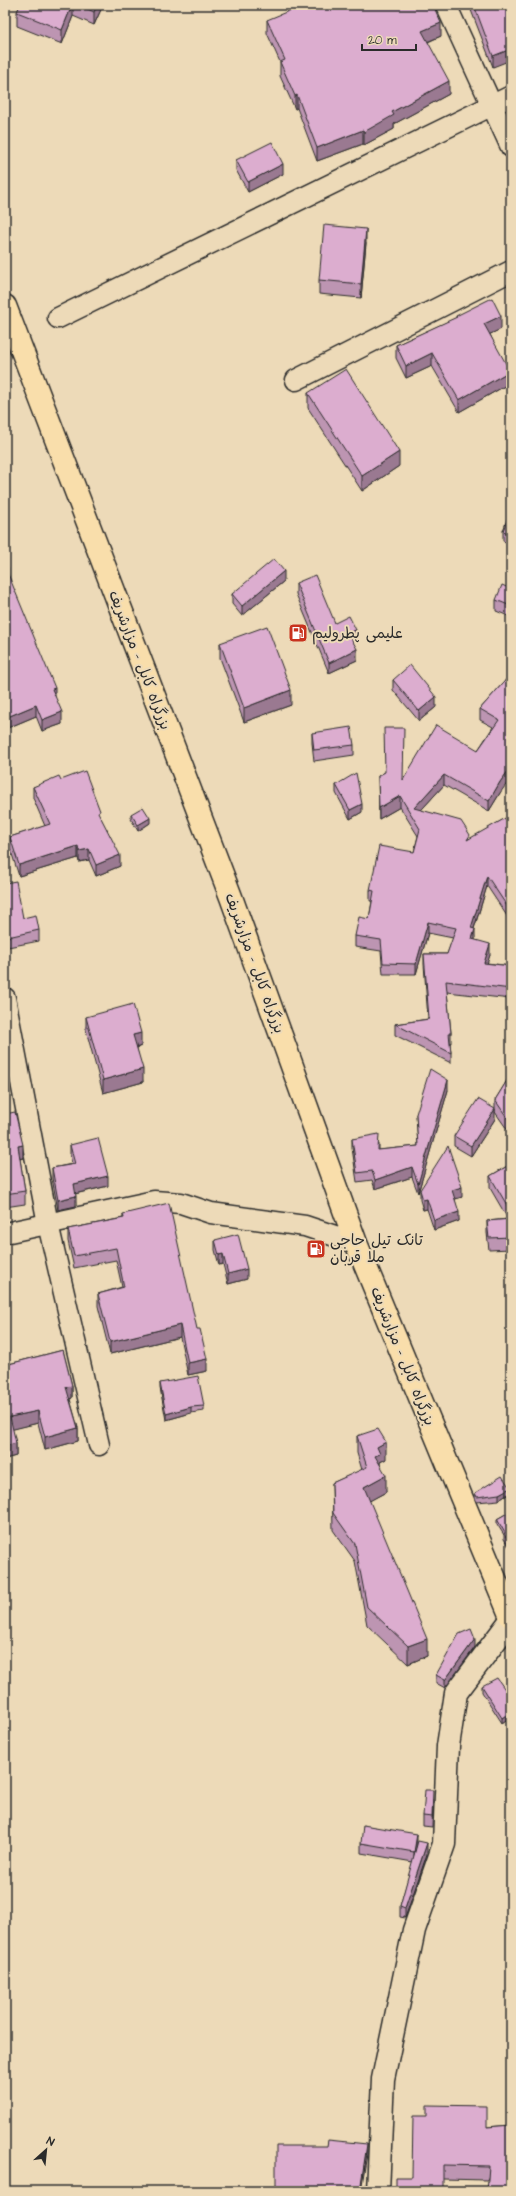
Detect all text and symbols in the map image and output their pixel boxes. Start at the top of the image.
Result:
scale bar [362,26,416,52]
text: 20 m [368,32,397,49]
street label: بزرگراه کابل - مزارشریف [103,587,176,733]
fuel station icon: علیمی پطرولیم [287,622,309,644]
place label: علیمی پطرولیم [312,623,403,645]
street label: بزرگراه کابل - مزارشریف [219,890,290,1036]
place label: تانک تیل حاجی ملا قربان [330,1230,423,1268]
fuel station icon: تانک تیل حاجی ملا قربان [305,1238,327,1260]
street label: بزرگراه کابل - مزارشریف [365,1284,440,1429]
north arrow [26,2130,66,2170]
text: N [44,2133,57,2150]

